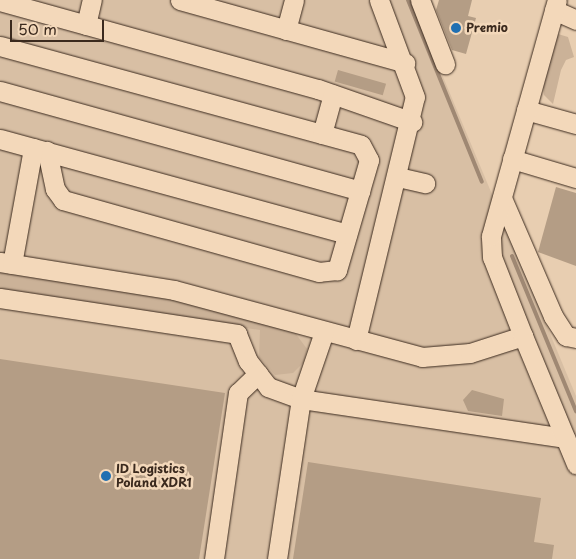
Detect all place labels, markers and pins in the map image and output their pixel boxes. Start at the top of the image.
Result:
place label: Premio [466,21,508,35]
marker: Premio [450,22,462,34]
place label: ID Logistics Poland XDR1 [116,462,191,490]
marker: ID Logistics Poland XDR1 [100,470,112,482]

